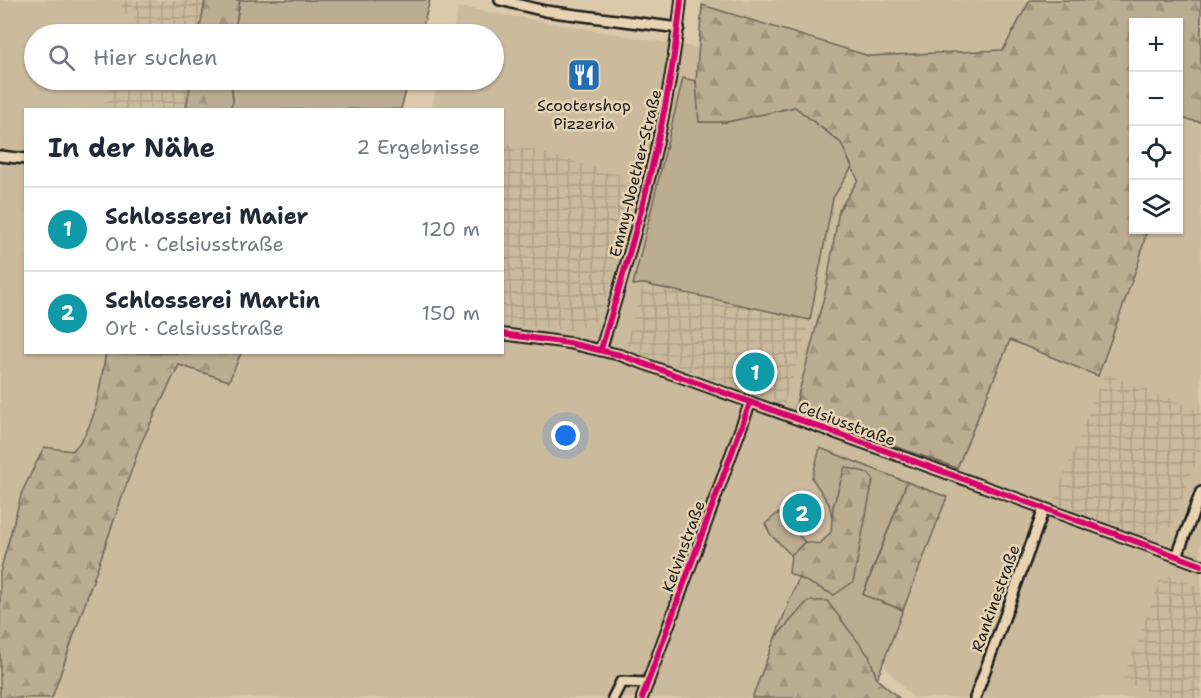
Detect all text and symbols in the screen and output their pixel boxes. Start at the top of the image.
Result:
map controls [1129,18,1183,234]
button: + [1129,18,1183,72]
search box [24,24,504,90]
icon: search [45,41,78,74]
text: Hier suchen [93,43,218,72]
restaurant icon: Scootershop Pizzeria [566,57,602,93]
button: − [1129,72,1183,126]
street label: Emmy-Noether-Straße [604,87,667,259]
place label: Scootershop Pizzeria [537,95,631,134]
button: locate [1129,126,1183,180]
text: In der Nähe [48,130,215,165]
text: 2 Ergebnisse [356,134,480,160]
button: layers [1129,180,1183,234]
text: Schlosserei Maier [105,202,308,231]
text: 1 [63,216,72,242]
text: 120 m [421,216,480,242]
text: Ort · Celsiusstraße [105,231,284,257]
text: Schlosserei Martin [105,286,320,315]
text: 2 [61,300,75,326]
text: 150 m [422,300,480,326]
text: Ort · Celsiusstraße [105,315,284,341]
pin: 1 [736,350,774,394]
street label: Celsiusstraße [795,396,898,451]
your location [551,421,580,450]
pin: 2 [782,490,822,536]
street label: Kelvinstraße [657,497,710,595]
street label: Rankinestraße [966,542,1025,655]

